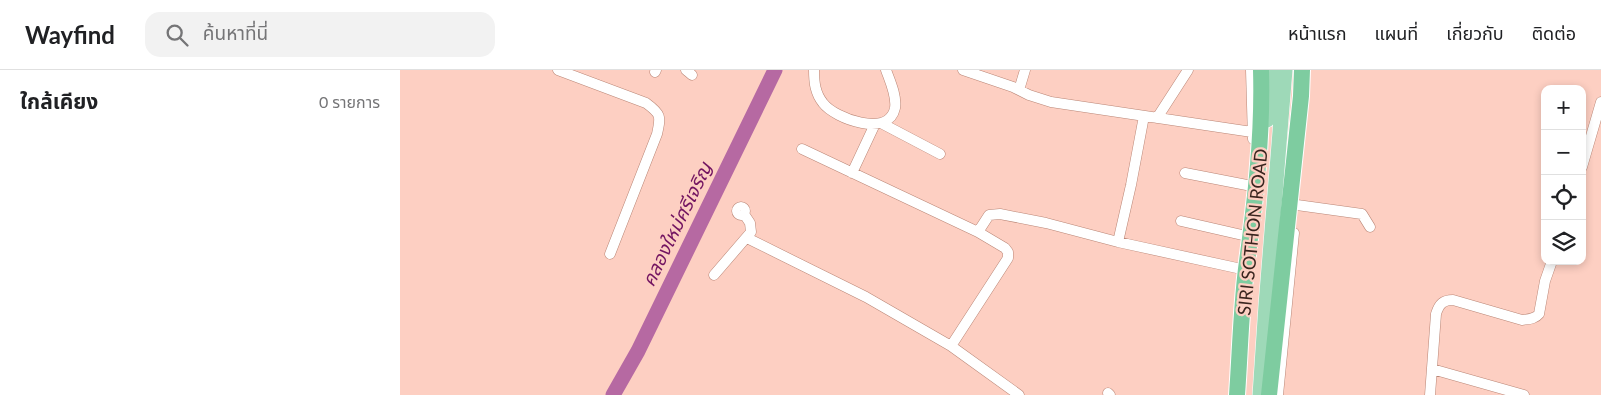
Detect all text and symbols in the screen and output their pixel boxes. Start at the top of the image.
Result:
search box [145,12,495,57]
text: Wayfind [25,20,115,49]
icon: search [163,21,191,49]
text: ค้นหาที่นี่ [203,21,268,44]
text: หน้าแรก [1288,22,1346,44]
text: แผนที่ [1374,22,1418,44]
text: เกี่ยวกับ [1446,22,1504,44]
text: ติดต่อ [1532,22,1576,44]
map controls [1541,85,1586,265]
button: + [1541,85,1586,130]
text: ใกล้เคียง [20,88,98,113]
text: 0 รายการ [319,92,380,111]
button: − [1541,130,1586,175]
street label: SIRI SOTHON ROAD [1232,148,1272,316]
water label: คลองใหม่ศรีเจริญ [636,157,717,290]
button: locate [1541,175,1586,220]
button: layers [1541,220,1586,265]

